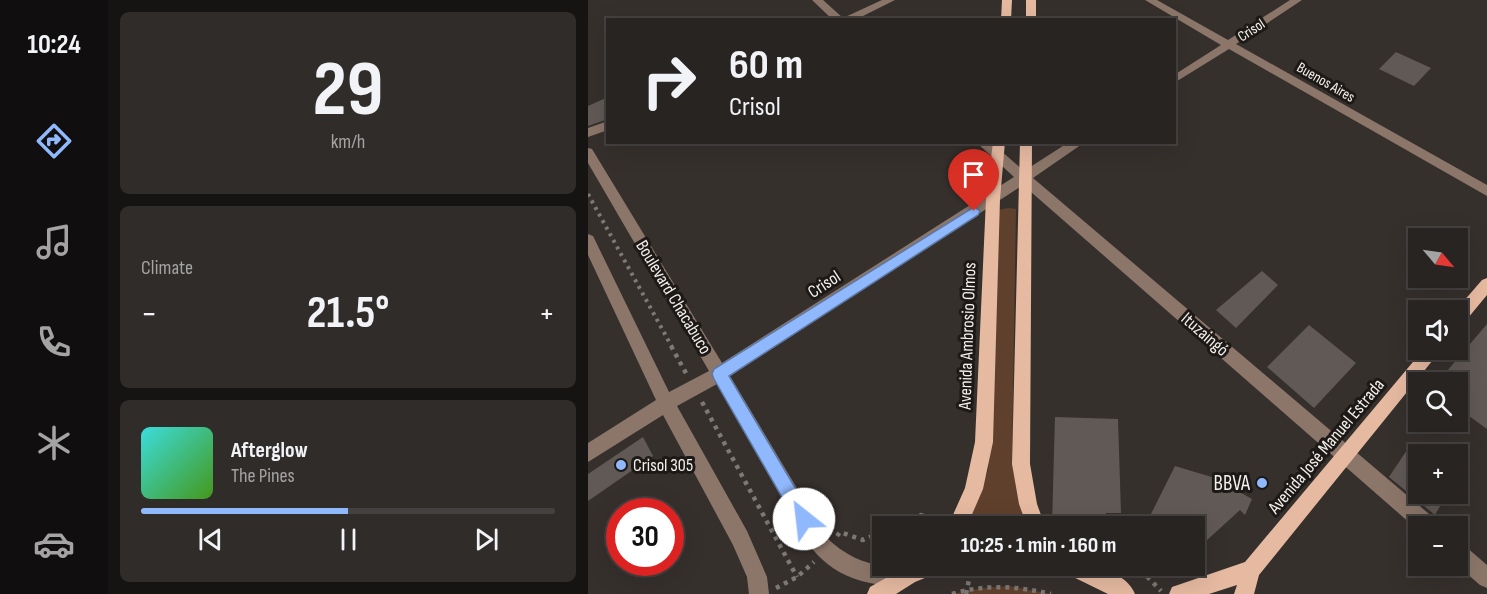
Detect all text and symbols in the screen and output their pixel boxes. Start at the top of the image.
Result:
street label: Crisol [1234,15,1268,46]
text: 10:24 [27,29,81,61]
text: 60 m [729,40,803,91]
icon: right [630,42,708,120]
text: 29 [312,44,384,137]
street label: Buenos Aires [1293,58,1358,107]
text: Crisol [729,91,781,123]
icon: directions [33,120,75,162]
text: km/h [331,130,365,154]
pin [948,149,999,211]
icon: arrive [957,158,990,191]
icon: music [33,221,75,263]
north arrow [1408,228,1468,288]
map controls [1408,228,1468,576]
street label: Boulevard Chacabuco [631,236,716,358]
text: Climate [141,256,193,280]
street label: Avenida Ambrosio Olmos [954,262,981,411]
street label: Crisol [804,266,844,303]
text: 21.5° [307,286,389,341]
text: − [141,294,157,334]
text: + [539,294,555,334]
button: sound [1408,300,1468,360]
street label: Ituzaingó [1177,308,1233,361]
icon: phone [33,321,75,363]
button: search [1408,372,1468,432]
street label: Avenida José Manuel Estrada [1263,375,1389,519]
icon: climate [33,422,75,464]
text: Afterglow [231,437,308,464]
button: + [1408,444,1468,504]
place label: Crisol 305 [633,455,693,476]
marker: Crisol 305 [614,458,628,472]
text: The Pines [231,464,295,488]
place label: BBVA [1214,471,1251,496]
marker: BBVA [1255,476,1269,490]
position arrow [772,487,836,551]
speed limit sign: 30 [606,498,684,576]
button: − [1408,516,1468,576]
icon: car [33,523,75,565]
icon: previous [194,523,227,556]
icon: pause [332,523,365,556]
icon: next [470,523,503,556]
text: 10:25 · 1 min · 160 m [961,532,1116,559]

